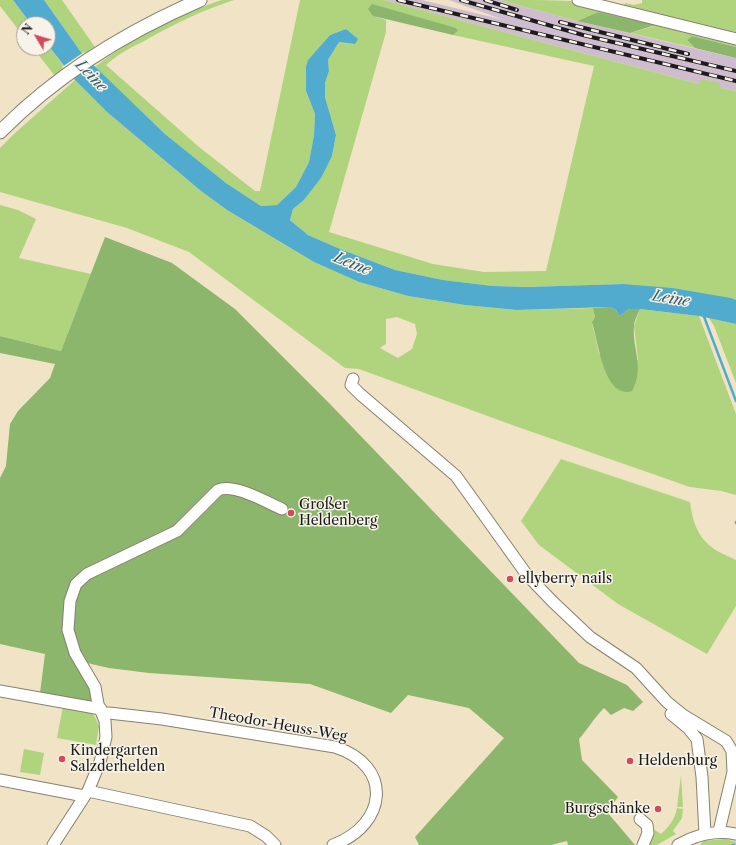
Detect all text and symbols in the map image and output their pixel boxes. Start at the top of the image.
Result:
north arrow [16,16,56,56]
text: N [19,21,36,37]
water label: Leine [71,56,111,96]
water label: Leine [331,249,373,279]
water label: Leine [651,287,691,311]
place label: Großer Heldenberg [299,497,377,530]
marker: Großer Heldenberg [286,508,296,518]
place label: ellyberry nails [518,571,612,587]
marker: ellyberry nails [505,574,515,584]
street label: Theodor-Heuss-Weg [208,705,348,745]
place label: Kindergarten Salzderhelden [70,743,165,776]
place label: Heldenburg [638,753,717,769]
marker: Kindergarten Salzderhelden [57,754,67,764]
marker: Heldenburg [625,756,635,766]
place label: Burgschänke [565,801,650,817]
marker: Burgschänke [653,804,663,814]

